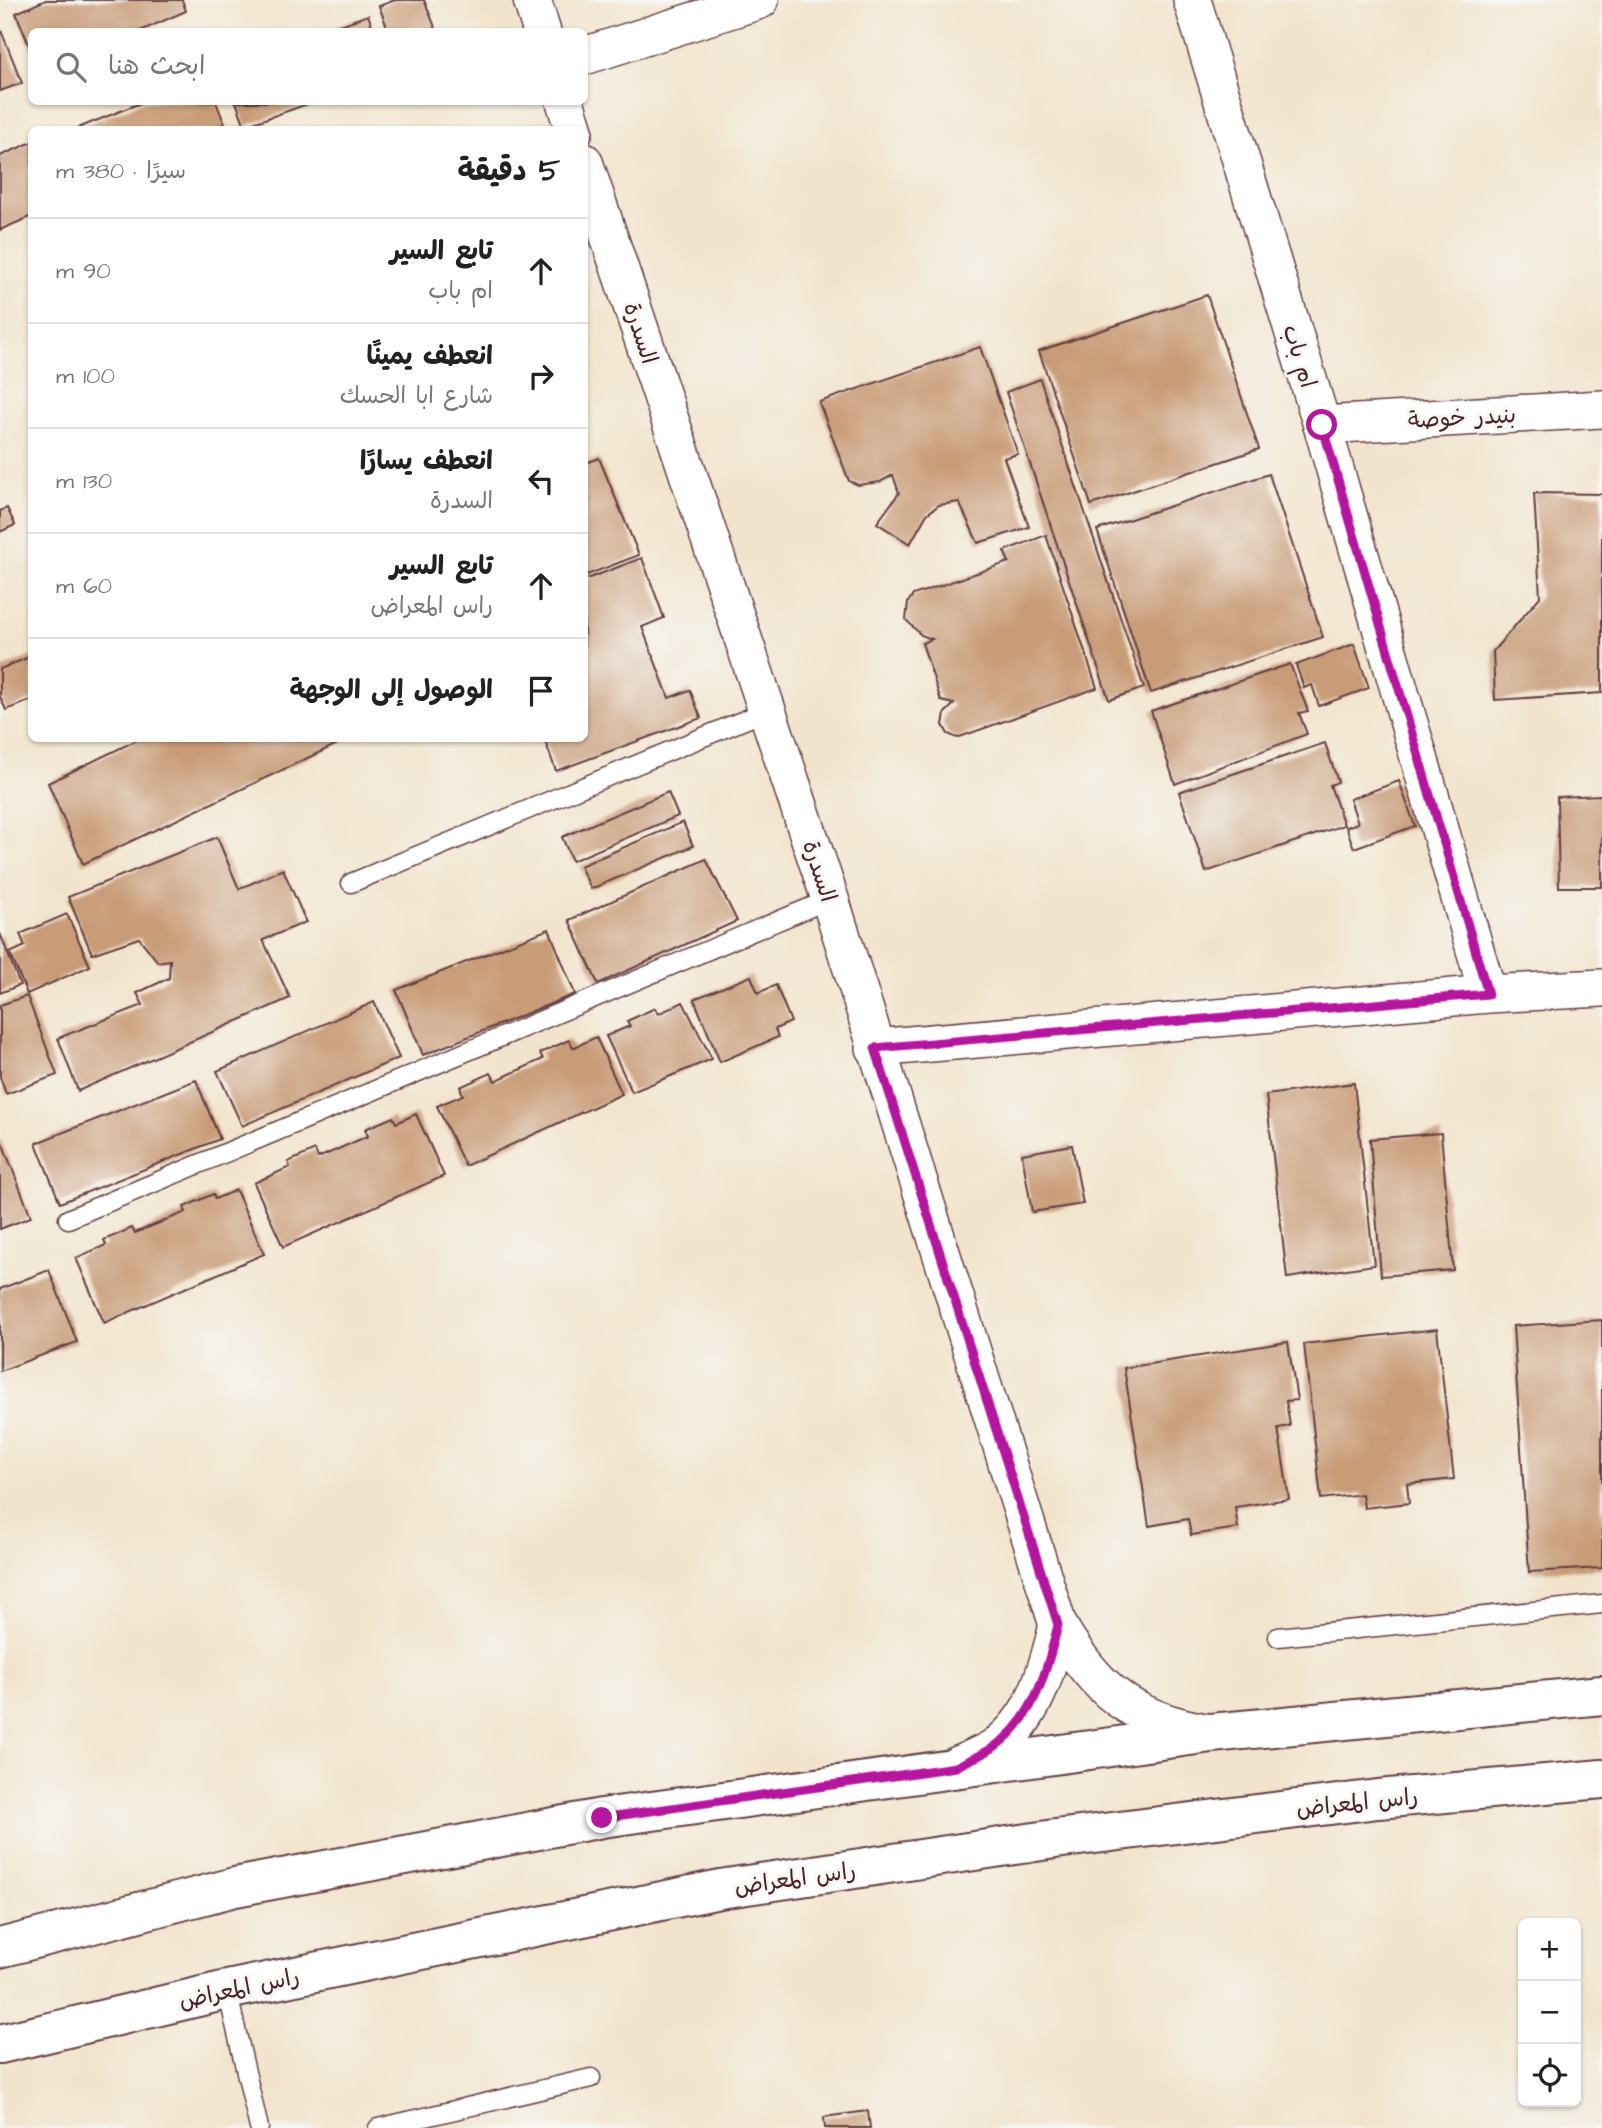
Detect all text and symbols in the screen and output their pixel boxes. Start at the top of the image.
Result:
search box [28,28,588,105]
icon: search [52,48,90,86]
text: ابحث هنا [108,48,205,84]
text: 5 دقيقة [458,150,560,192]
text: سيرًا · 380 m [56,155,186,187]
text: تابع السير [390,233,493,269]
icon: ahead [522,252,560,290]
text: 90 m [56,255,111,287]
text: ام باب [428,275,493,307]
street label: السدرة [615,298,665,368]
street label: ام باب [1273,321,1324,392]
text: انعطف يمينًا [366,338,493,374]
icon: right [522,357,560,395]
text: 100 m [56,360,115,392]
text: شارع ابا الحسك [340,380,493,412]
street label: بنيدر خوصة [1407,399,1517,437]
route start [1306,409,1337,440]
text: انعطف يسارًا [360,443,493,479]
icon: left [522,462,560,500]
text: 130 m [56,465,112,497]
text: السدرة [430,485,493,517]
text: تابع السير [390,548,493,584]
icon: ahead [522,567,560,605]
text: 60 m [56,570,112,602]
text: راس المعراض [370,590,493,622]
text: الوصول إلى الوجهة [289,672,493,708]
icon: arrive [522,672,560,710]
street label: السدرة [794,836,844,906]
street label: راس المعراض [1294,1781,1420,1825]
route end [586,1802,617,1833]
street label: راس المعراض [732,1855,858,1903]
map controls [1518,1918,1581,2107]
button: + [1518,1918,1581,1981]
street label: راس المعراض [176,1961,302,2017]
button: − [1518,1981,1581,2044]
button: locate [1518,2044,1581,2107]

